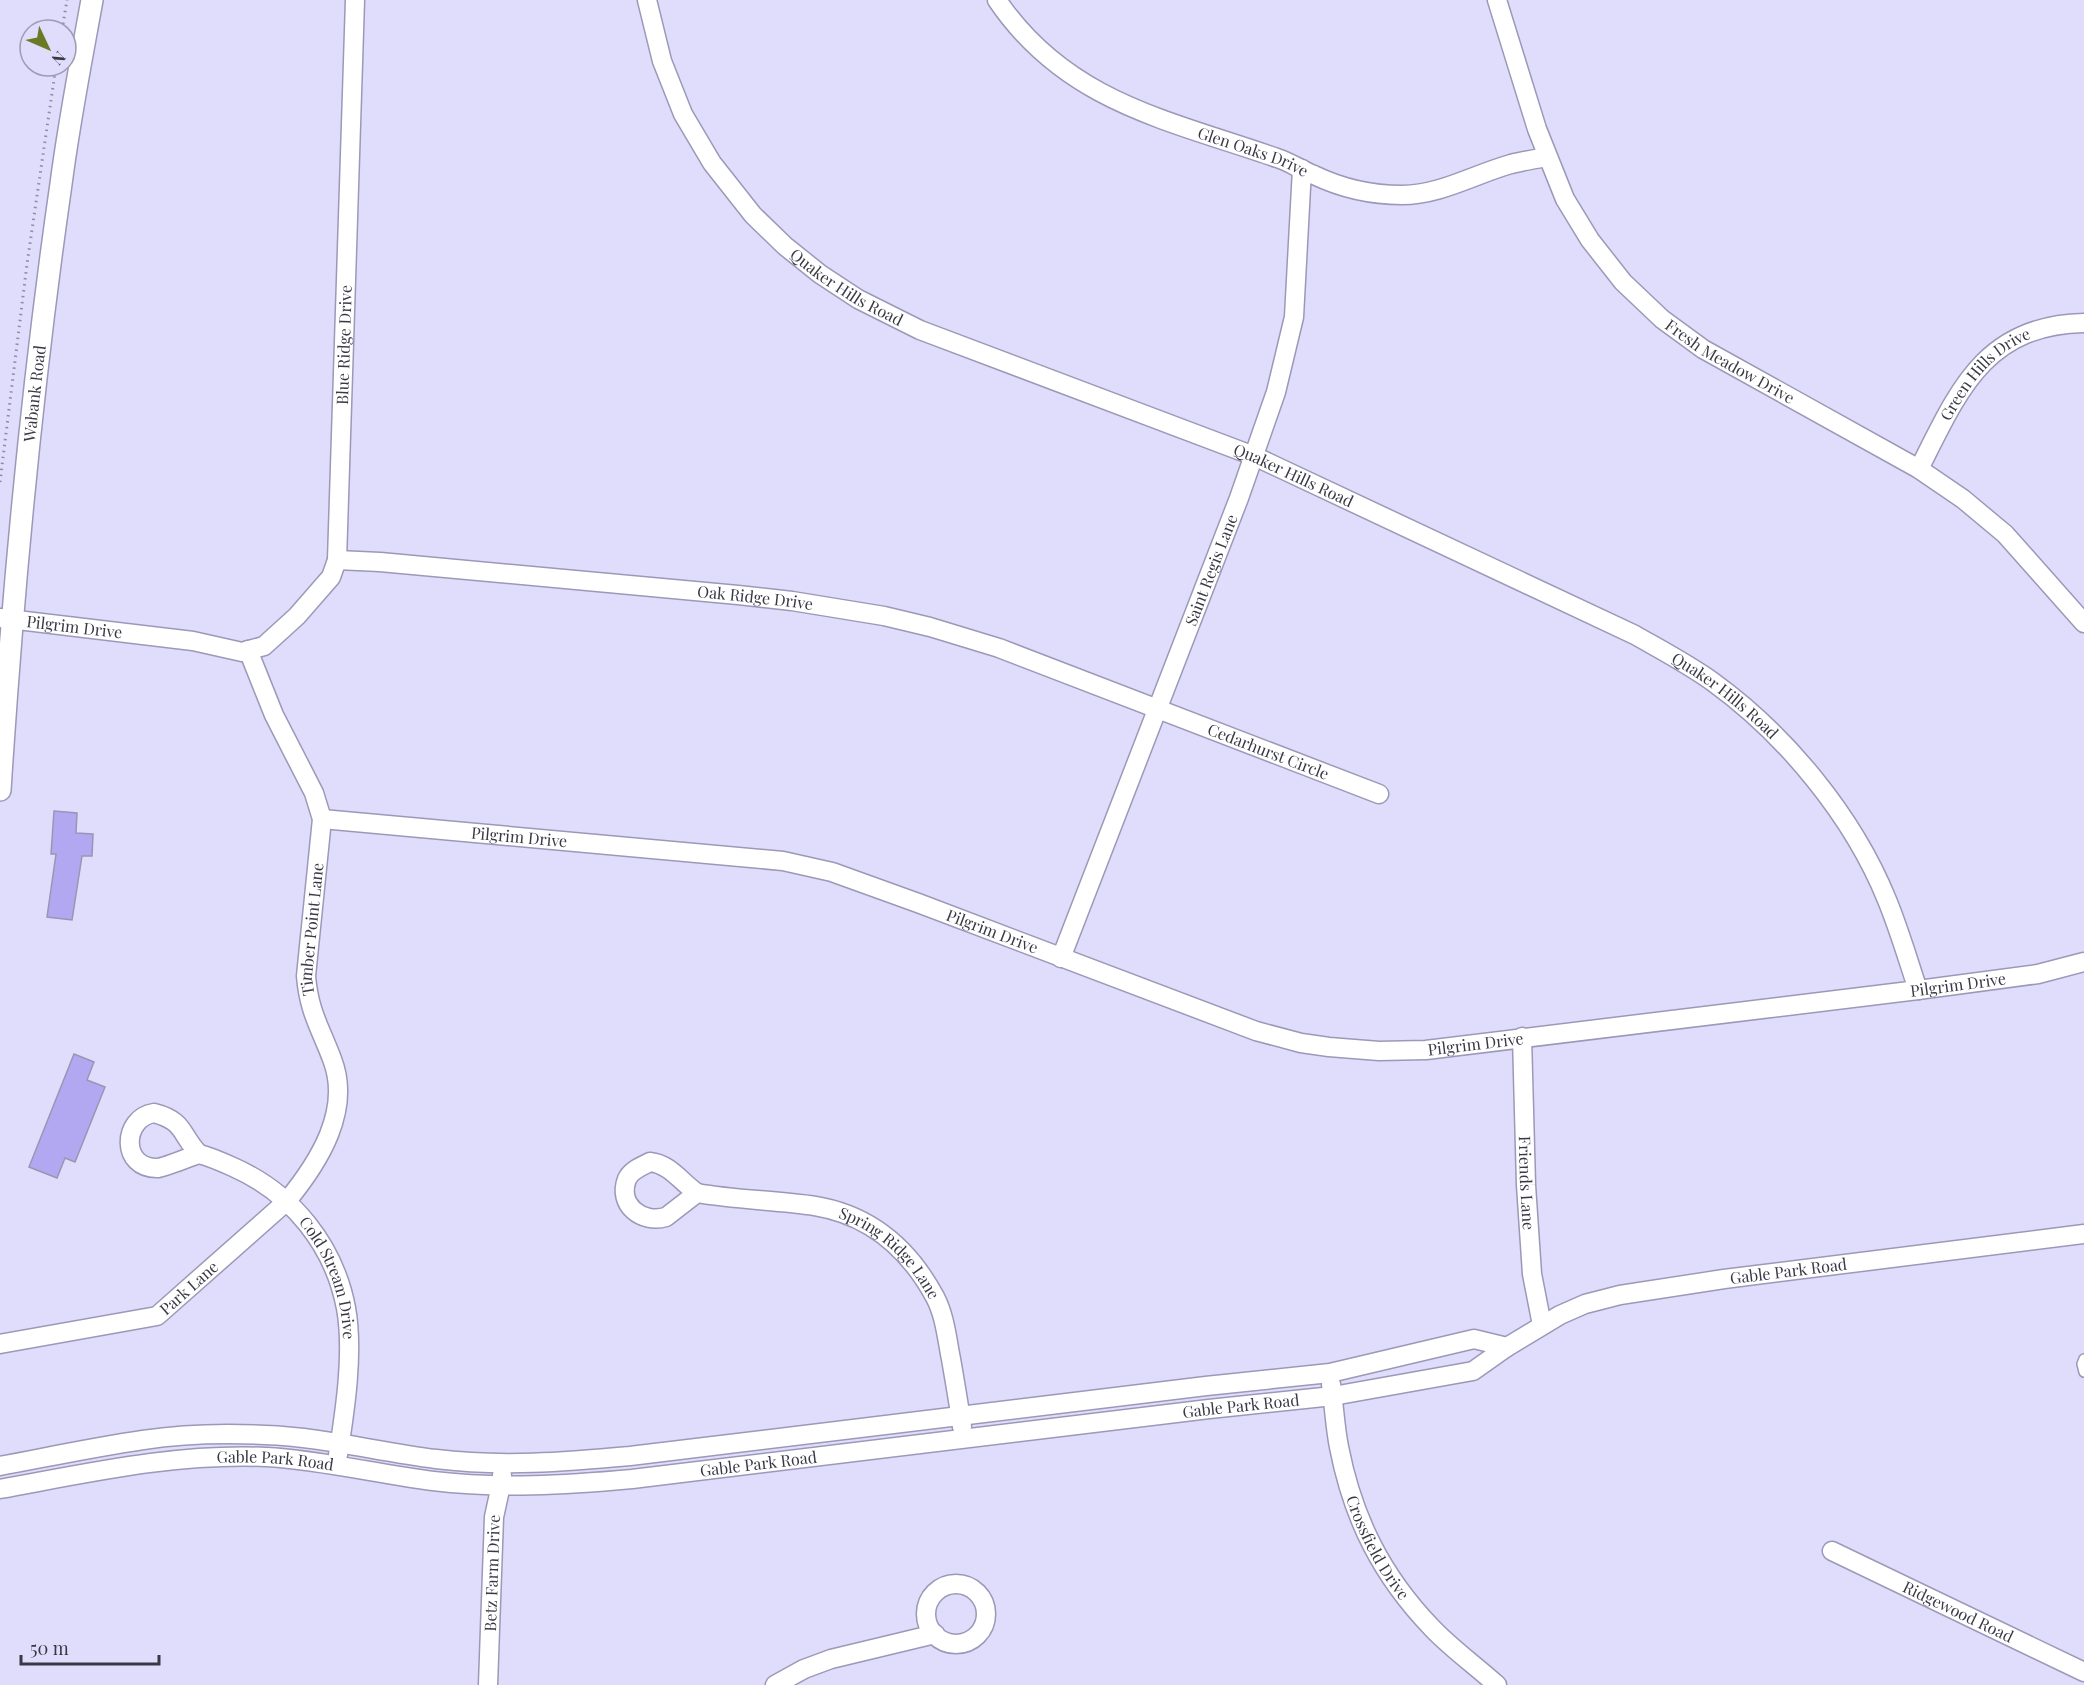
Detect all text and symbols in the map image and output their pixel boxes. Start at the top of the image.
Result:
north arrow [18,18,78,78]
text: N [47,47,71,71]
street label: Glen Oaks Drive [1195,122,1312,181]
street label: Quaker Hills Road [786,243,907,330]
street label: Blue Ridge Drive [331,285,356,405]
street label: Fresh Meadow Drive [1661,314,1799,408]
street label: Green Hills Drive [1935,322,2033,424]
street label: Wabank Road [18,344,50,444]
street label: Quaker Hills Road [1231,438,1357,511]
street label: Saint Regis Lane [1180,511,1242,629]
street label: Oak Ridge Drive [696,580,815,614]
street label: Pilgrim Drive [25,610,124,643]
street label: Quaker Hills Road [1668,647,1783,743]
street label: Cedarhurst Circle [1205,718,1332,784]
street label: Pilgrim Drive [470,822,568,851]
street label: Timber Point Lane [295,862,327,997]
street label: Pilgrim Drive [944,904,1041,958]
street label: Pilgrim Drive [1909,967,2007,1001]
street label: Pilgrim Drive [1426,1027,1525,1060]
street label: Friends Lane [1515,1136,1540,1231]
street label: Spring Ridge Lane [836,1202,945,1302]
street label: Cold Stream Drive [295,1212,360,1340]
street label: Gable Park Road [1729,1253,1848,1288]
street label: Park Lane [155,1256,222,1319]
street label: Gable Park Road [1181,1389,1300,1422]
street label: Gable Park Road [216,1445,335,1475]
street label: Gable Park Road [699,1446,818,1481]
street label: Crossfield Drive [1342,1492,1414,1604]
street label: Betz Farm Drive [479,1514,504,1632]
street label: Ridgewood Road [1900,1576,2017,1647]
scale bar [21,1628,159,1666]
text: 50 m [30,1636,69,1660]

